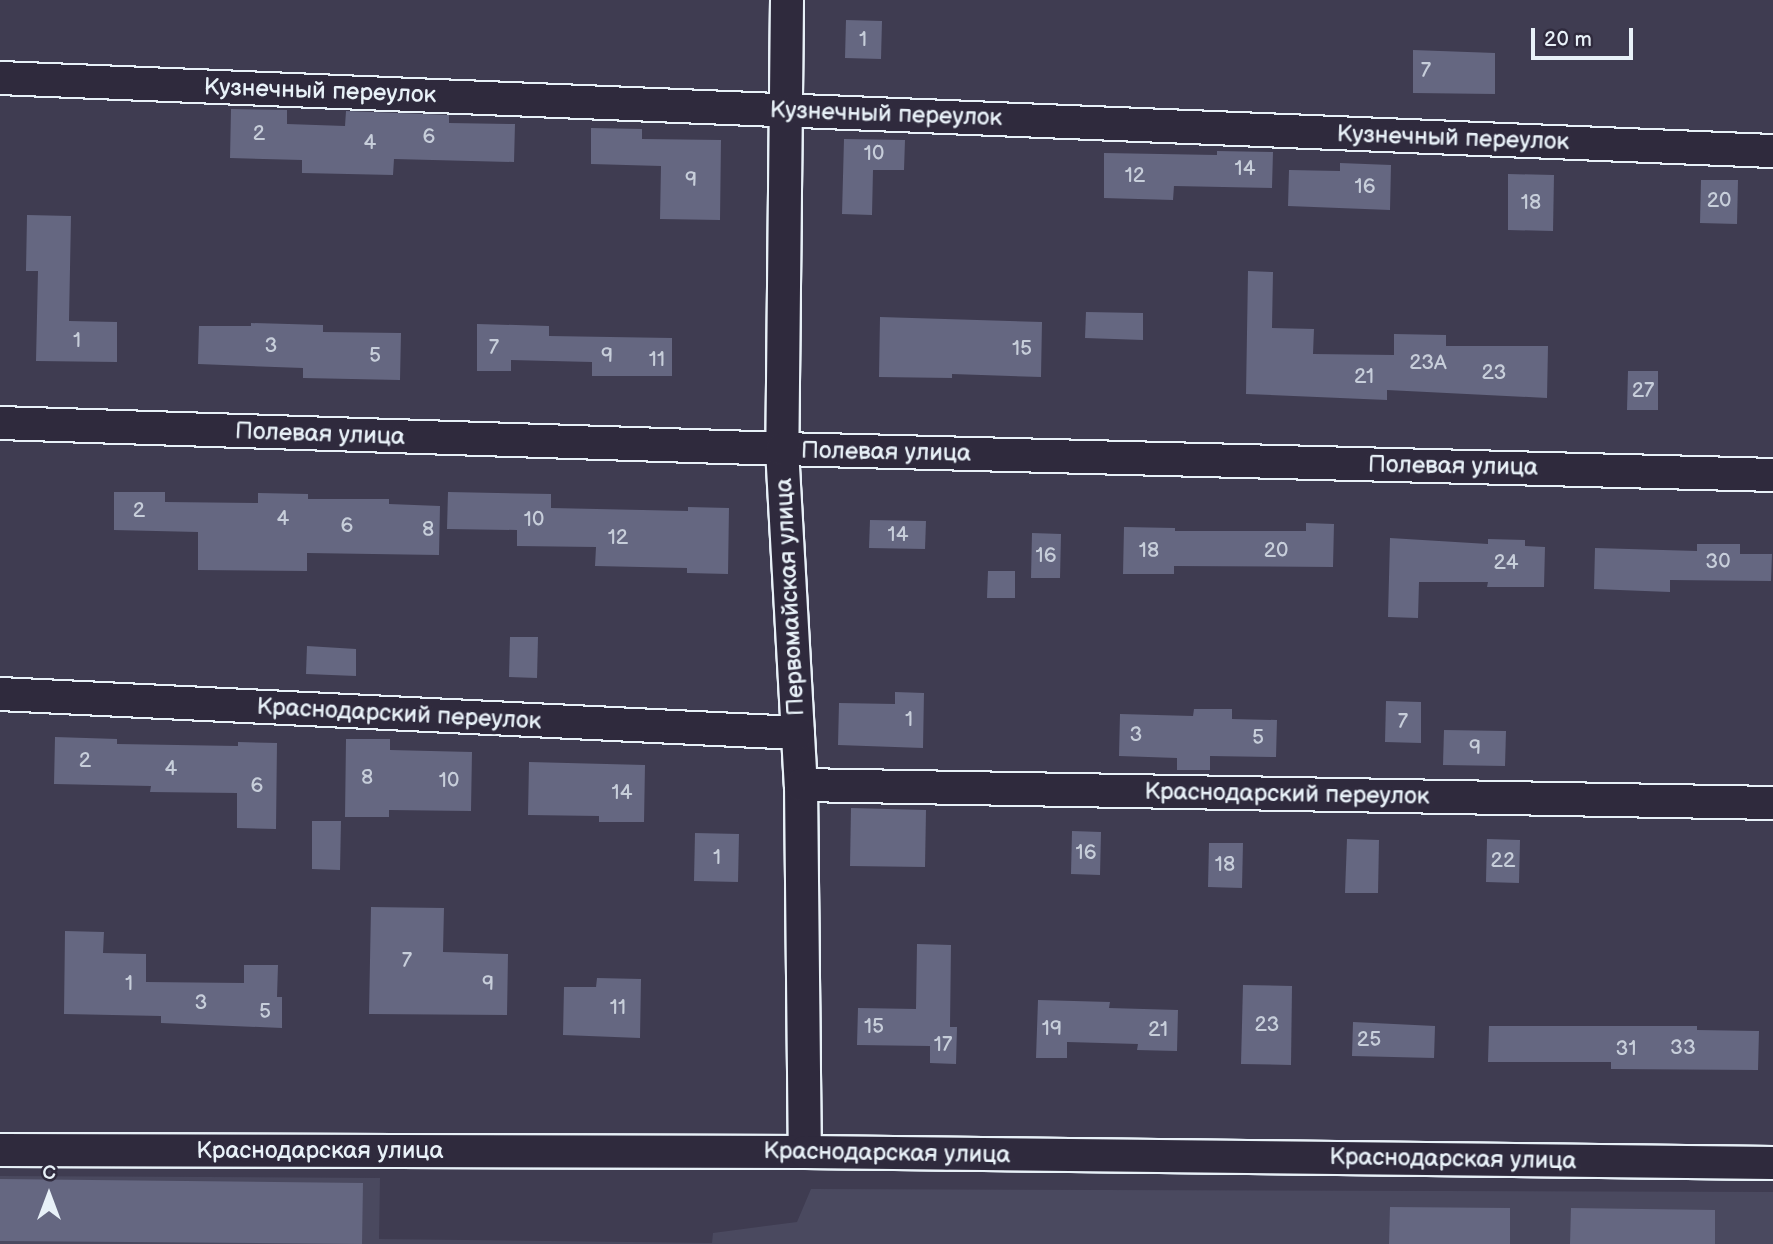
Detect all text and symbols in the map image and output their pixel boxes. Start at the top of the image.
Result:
scale bar [1535,14,1636,58]
house number: 1 [859,27,867,53]
text: 20 m [1544,27,1592,52]
house number: 7 [1421,58,1431,84]
street label: Кузнечный переулок [203,73,437,109]
street label: Кузнечный переулок [769,96,1003,132]
street label: Кузнечный переулок [1336,120,1570,156]
house number: 2 [253,121,265,147]
house number: 6 [423,124,435,150]
house number: 4 [364,130,376,156]
house number: 10 [864,141,884,167]
house number: 14 [1235,156,1255,182]
house number: 12 [1125,163,1145,189]
house number: 9 [685,167,697,193]
house number: 16 [1355,174,1375,200]
house number: 20 [1707,188,1731,214]
house number: 18 [1521,190,1541,216]
house number: 1 [73,328,81,354]
house number: 3 [265,333,277,359]
house number: 7 [489,335,499,361]
house number: 15 [1012,336,1032,362]
house number: 5 [369,343,381,369]
house number: 9 [601,343,613,369]
house number: 11 [649,347,665,373]
house number: 23А [1409,350,1447,376]
house number: 23 [1482,360,1506,386]
house number: 21 [1354,364,1374,390]
house number: 27 [1632,378,1654,404]
street label: Полевая улица [234,417,406,451]
street label: Полевая улица [801,436,971,468]
street label: Полевая улица [1368,450,1538,482]
street label: Первомайская улица [769,477,811,717]
house number: 2 [133,498,145,524]
house number: 4 [277,506,289,532]
house number: 10 [524,507,544,533]
house number: 6 [341,513,353,539]
house number: 8 [422,517,434,543]
house number: 14 [888,522,908,548]
house number: 12 [608,525,628,551]
house number: 18 [1139,538,1159,564]
house number: 20 [1264,538,1288,564]
house number: 16 [1036,543,1056,569]
house number: 30 [1705,549,1731,575]
house number: 24 [1494,550,1518,576]
street label: Краснодарский переулок [256,692,542,736]
house number: 1 [905,707,913,733]
house number: 7 [1398,709,1408,735]
house number: 3 [1130,722,1142,748]
house number: 5 [1252,725,1264,751]
house number: 9 [1469,735,1481,761]
house number: 2 [79,748,91,774]
house number: 4 [165,756,177,782]
house number: 8 [361,765,373,791]
house number: 10 [439,768,459,794]
house number: 6 [251,773,263,799]
street label: Краснодарский переулок [1144,777,1430,811]
house number: 14 [612,780,632,806]
house number: 16 [1076,840,1096,866]
house number: 1 [713,845,721,871]
house number: 22 [1491,848,1515,874]
house number: 18 [1215,852,1235,878]
house number: 7 [402,948,412,974]
house number: 1 [125,971,133,997]
house number: 9 [482,971,494,997]
house number: 3 [195,990,207,1016]
house number: 11 [610,995,626,1021]
house number: 5 [259,999,271,1025]
house number: 23 [1255,1012,1279,1038]
house number: 15 [864,1014,884,1040]
house number: 19 [1042,1016,1062,1042]
house number: 21 [1148,1017,1168,1043]
house number: 25 [1357,1027,1381,1053]
house number: 17 [934,1032,952,1058]
house number: 33 [1670,1035,1696,1061]
house number: 31 [1615,1036,1637,1062]
street label: Краснодарская улица [763,1136,1011,1170]
street label: Краснодарская улица [196,1137,444,1165]
street label: Краснодарская улица [1329,1142,1577,1176]
north arrow [14,1160,84,1230]
text: С [42,1162,56,1185]

